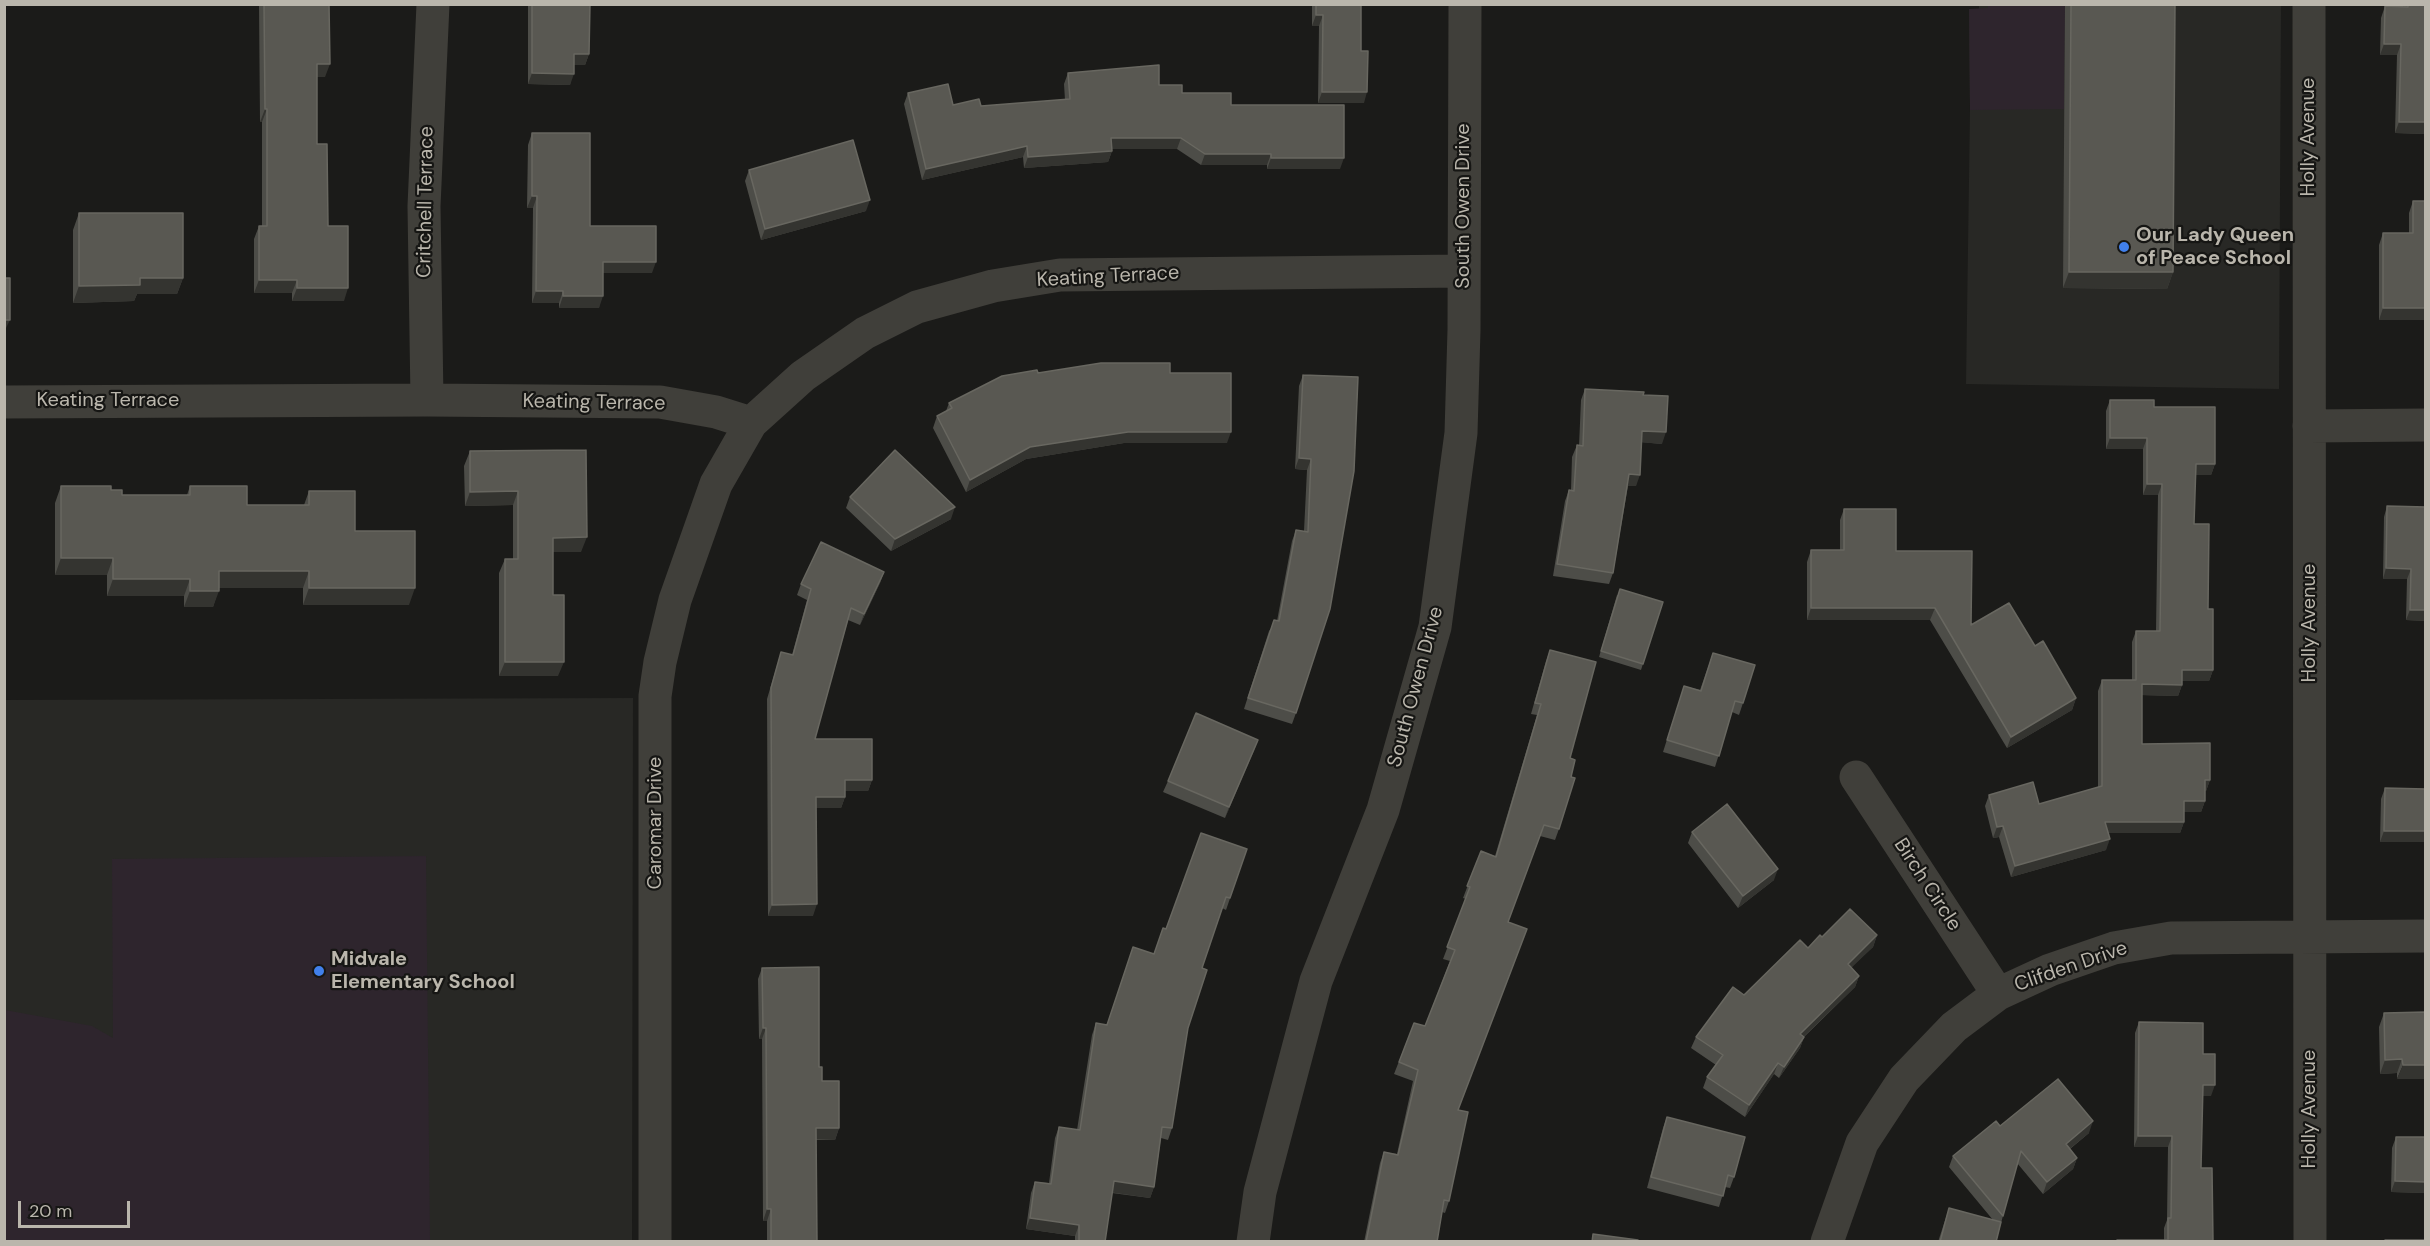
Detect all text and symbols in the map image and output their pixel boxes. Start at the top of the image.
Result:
street label: Holly Avenue [2297,78,2321,196]
street label: South Owen Drive [1452,123,1476,289]
street label: Critchell Terrace [413,126,439,278]
place label: Our Lady Queen of Peace School [2136,224,2294,271]
marker: Our Lady Queen of Peace School [2117,240,2131,254]
street label: Keating Terrace [1036,261,1180,293]
street label: Keating Terrace [37,389,179,413]
street label: Keating Terrace [522,390,666,416]
street label: Holly Avenue [2298,564,2322,682]
street label: South Owen Drive [1383,604,1449,770]
street label: Caromar Drive [644,757,668,889]
street label: Birch Circle [1888,834,1966,936]
street label: Clifden Drive [2011,936,2131,998]
place label: Midvale Elementary School [331,948,515,995]
marker: Midvale Elementary School [312,964,326,978]
street label: Holly Avenue [2298,1050,2322,1168]
scale bar [21,1189,134,1227]
text: 20 m [29,1199,72,1223]

